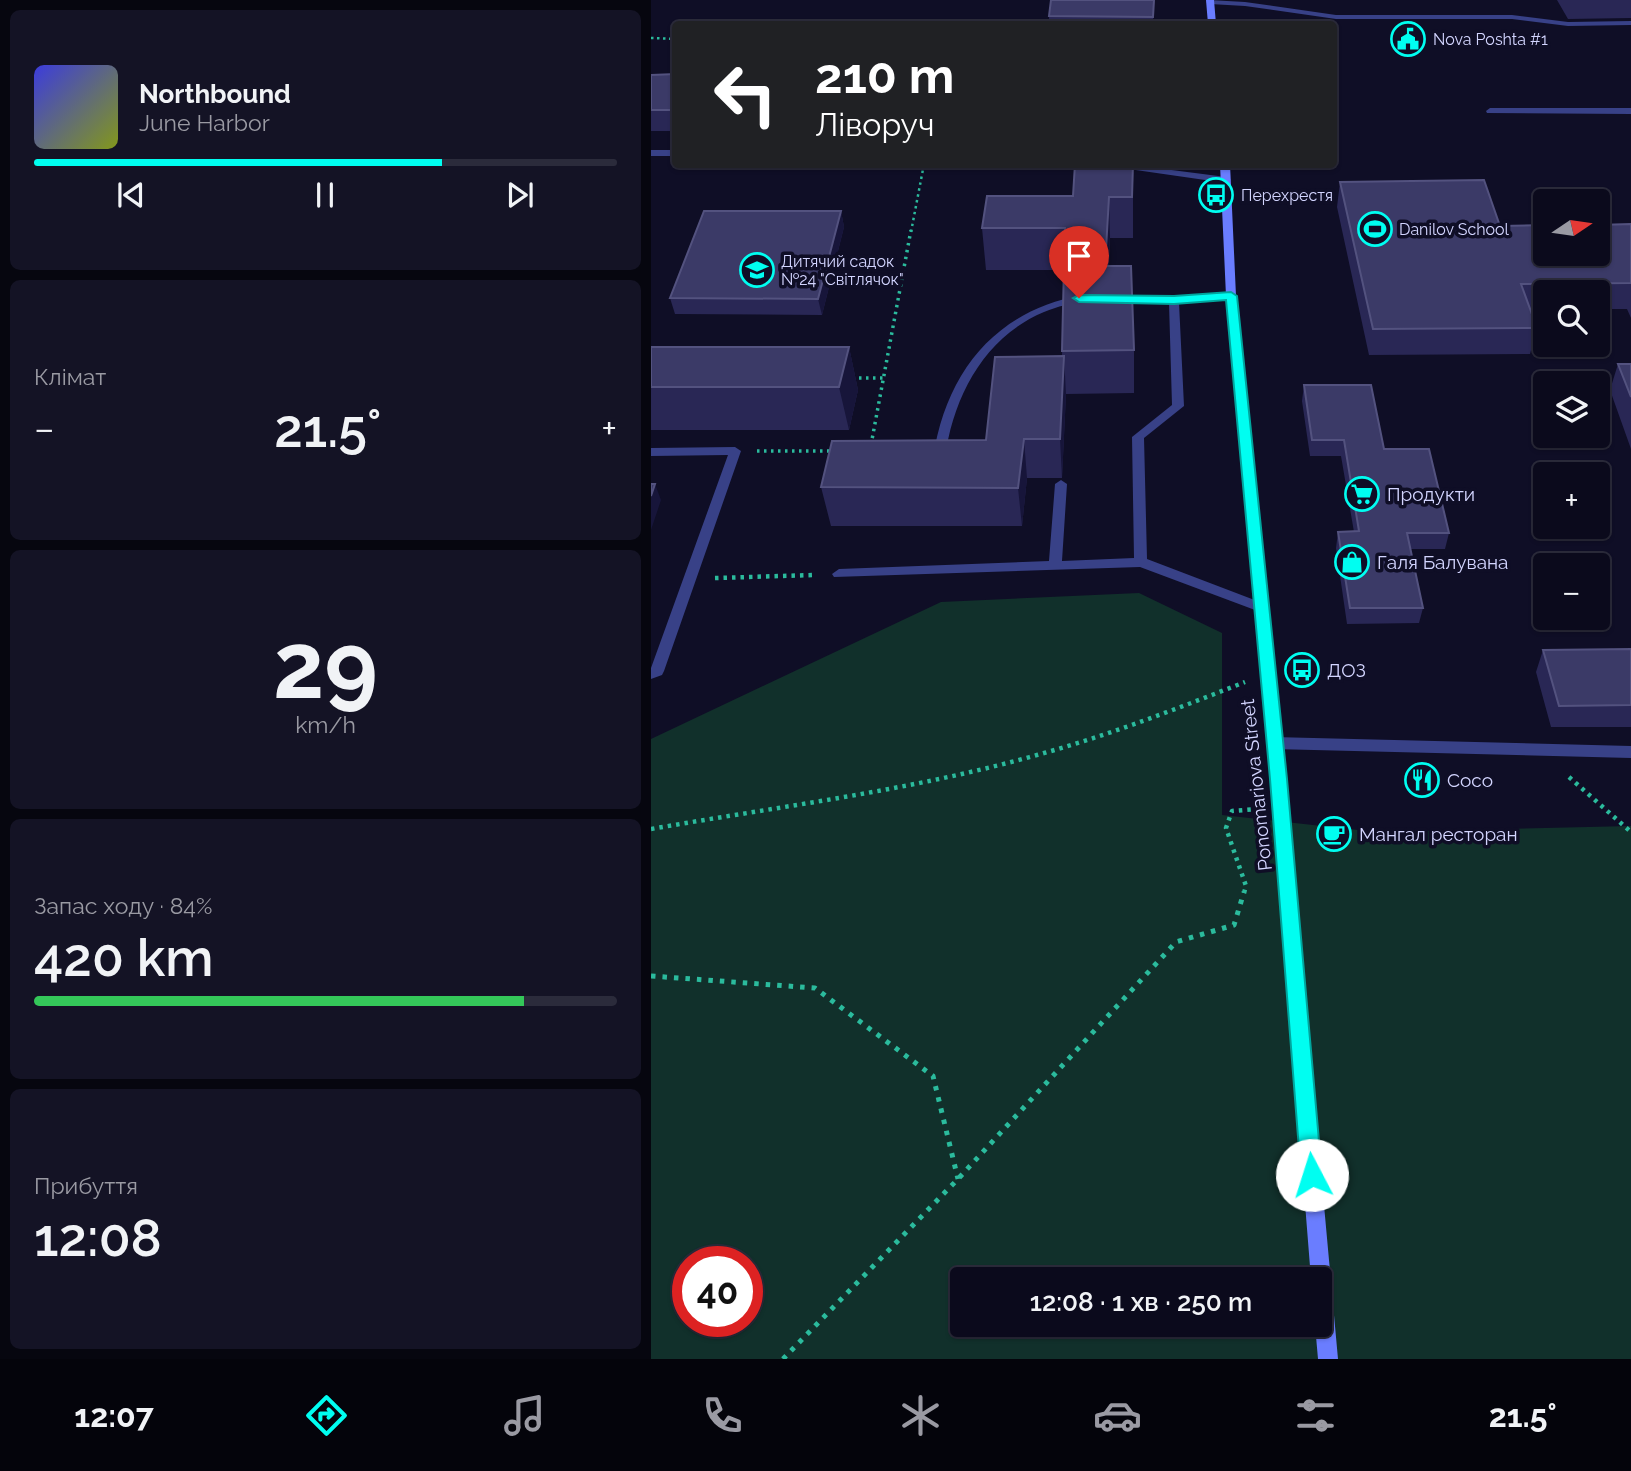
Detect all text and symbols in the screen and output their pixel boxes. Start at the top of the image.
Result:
public building icon: Nova Poshta #1 [1389,20,1427,58]
place label: Nova Poshta #1 [1433,30,1548,49]
text: 210 m [815,47,954,104]
icon: left [700,49,791,140]
text: Northbound [139,79,291,109]
text: Ліворуч [815,106,934,143]
text: June Harbor [139,109,270,136]
icon: previous [112,176,150,214]
icon: pause [306,176,344,214]
icon: next [501,176,539,214]
bus stop icon: Перехрестя [1197,176,1235,214]
place label: Перехрестя [1241,186,1333,205]
north arrow [1533,189,1610,266]
map controls [1533,189,1610,630]
sports icon: Danilov School [1356,210,1394,248]
place label: Danilov School [1399,220,1510,239]
pin [1049,226,1109,298]
icon: arrive [1060,237,1098,275]
school or university icon: Дитячий садок №24 "Світлячок" [738,251,776,289]
place label: Дитячий садок №24 "Світлячок" [781,252,904,289]
button: search [1533,280,1610,357]
text: Клімат [34,363,106,390]
button: layers [1533,371,1610,448]
text: 21.5° [274,398,381,459]
text: − [34,406,54,451]
text: + [601,406,617,451]
button: + [1533,462,1610,539]
supermarket icon: Продукти [1343,475,1381,513]
place label: Продукти [1387,483,1475,505]
shop icon: Галя Балувана [1333,543,1371,581]
place label: Галя Балувана [1377,551,1508,573]
button: − [1533,553,1610,630]
text: 29 [273,612,378,719]
bus stop icon: ДОЗ [1283,651,1321,689]
place label: ДОЗ [1327,659,1366,681]
street label: Ponomariova Street [1236,697,1276,872]
text: km/h [295,711,356,738]
restaurant icon: Сосо [1403,761,1441,799]
place label: Сосо [1447,769,1493,791]
cafe icon: Мангал ресторан [1315,815,1353,853]
place label: Мангал ресторан [1359,823,1518,845]
text: Запас ходу · 84% [34,892,212,919]
text: 420 km [34,927,213,988]
position arrow [1275,1138,1349,1212]
text: Прибуття [34,1172,138,1199]
text: 12:08 [34,1207,162,1268]
speed limit sign: 40 [672,1246,763,1337]
text: 12:08 · 1 хв · 250 m [1030,1287,1252,1317]
icon: directions [302,1391,351,1440]
icon: music [500,1391,549,1440]
icon: phone [698,1391,747,1440]
icon: climate [896,1391,945,1440]
icon: car [1093,1391,1142,1440]
icon: filters [1291,1391,1340,1440]
text: 12:07 [74,1397,154,1434]
text: 21.5° [1489,1397,1557,1434]

